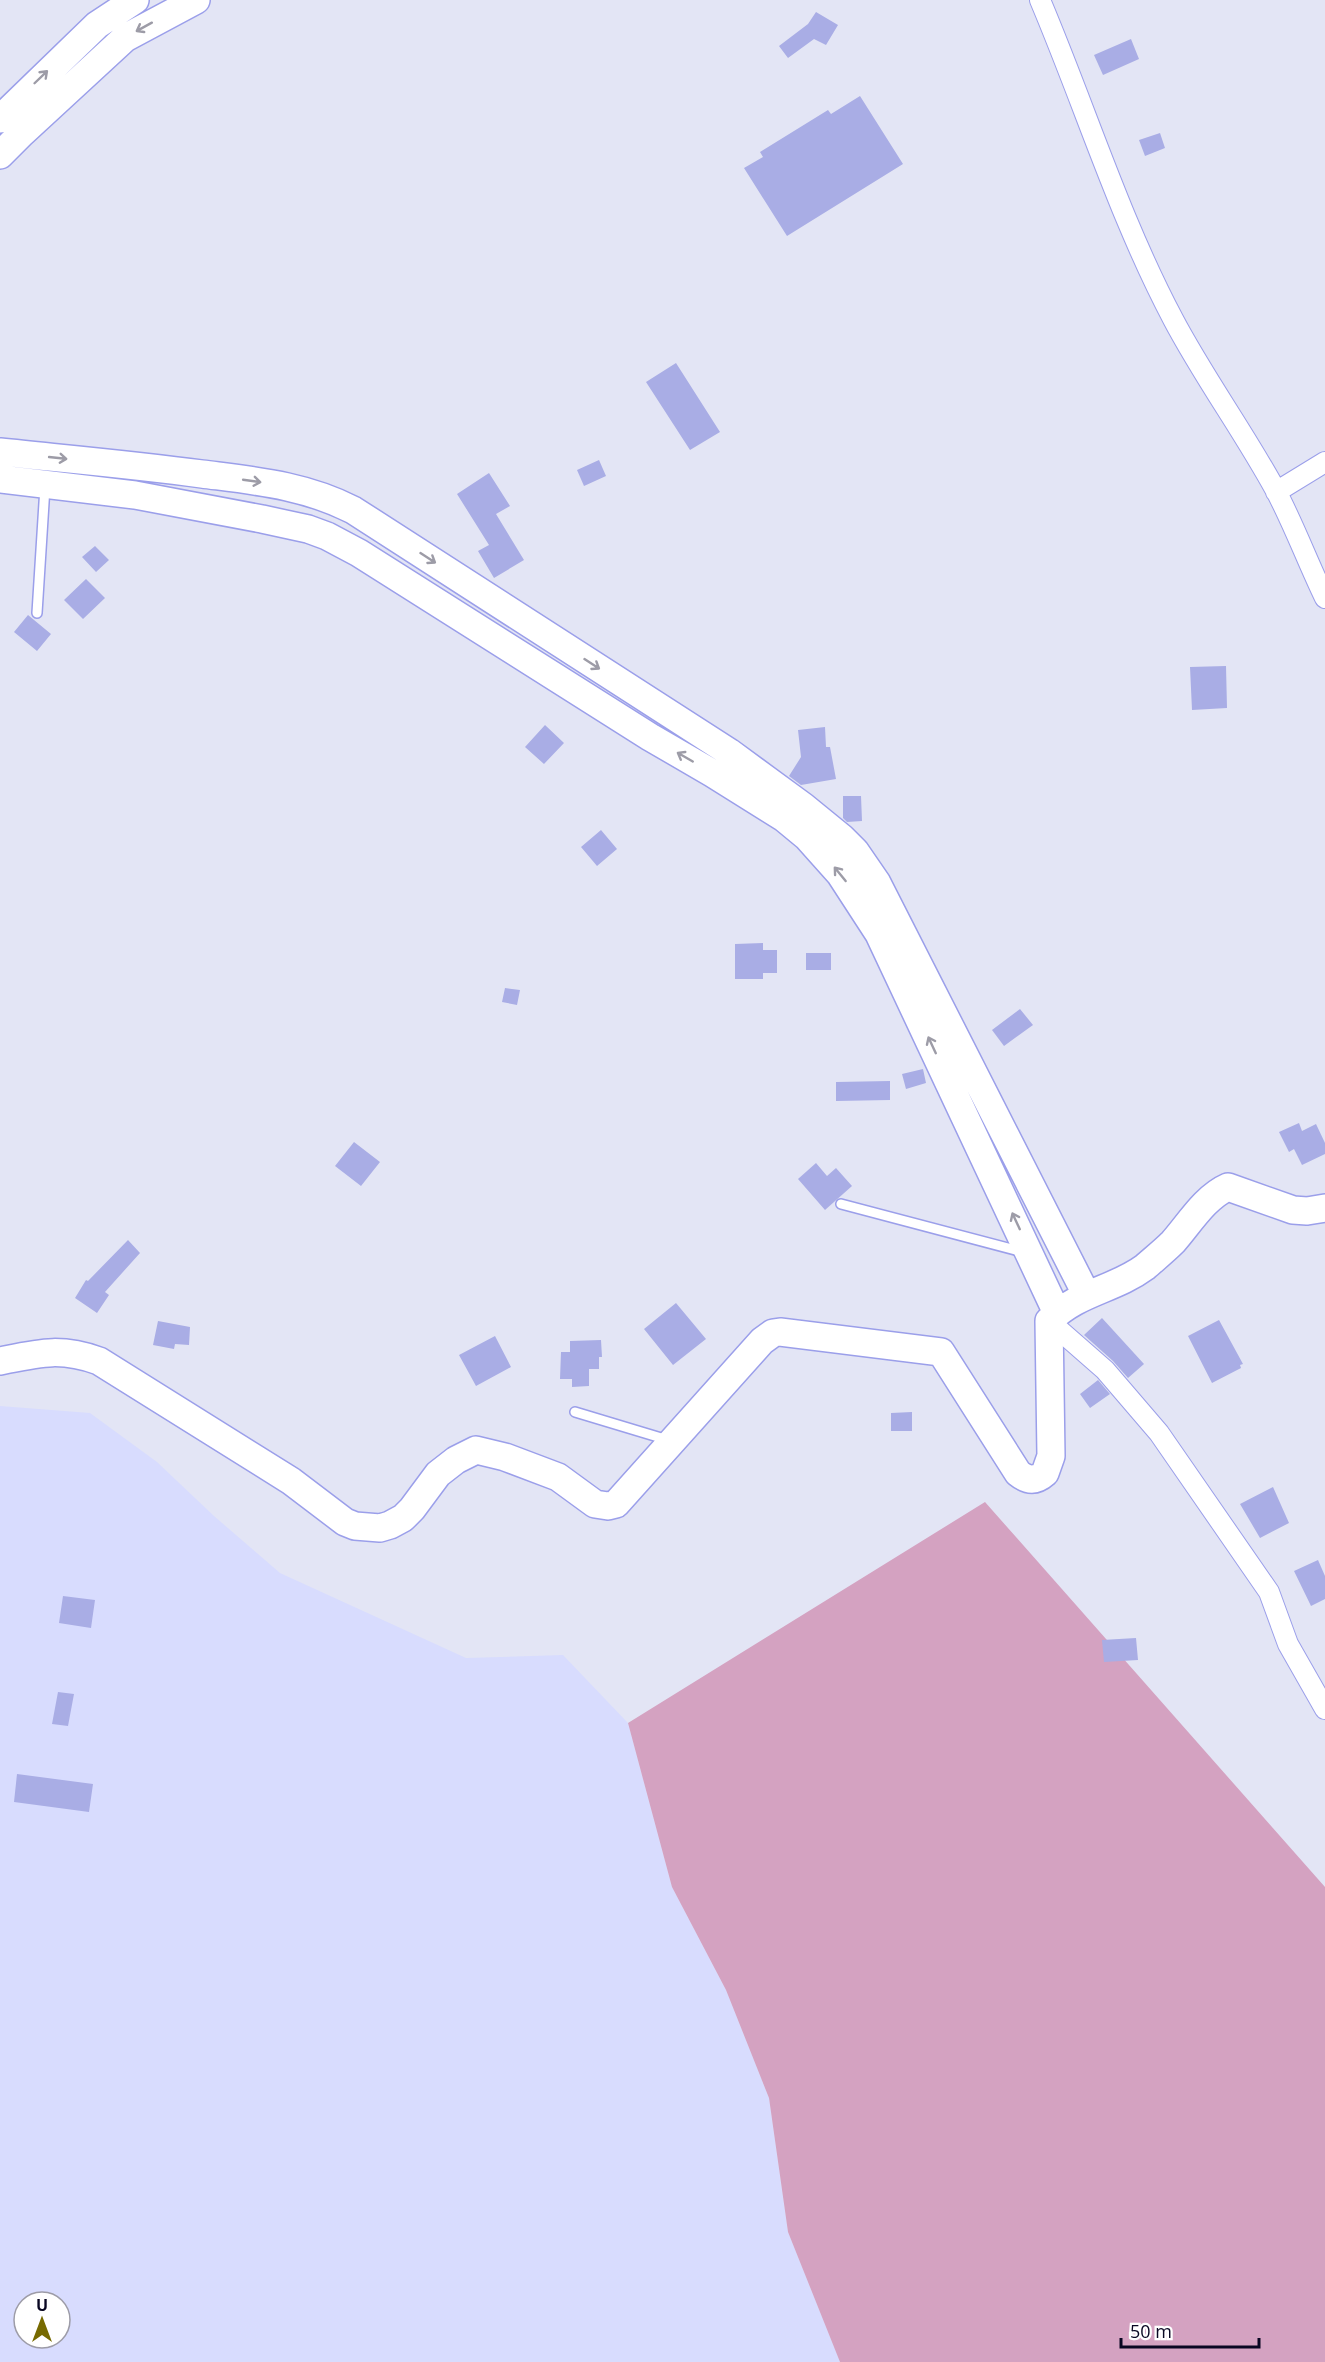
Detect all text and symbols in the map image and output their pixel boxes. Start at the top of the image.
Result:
one-way arrow [136,21,153,33]
one-way arrow [34,70,49,85]
one-way arrow [48,453,68,464]
one-way arrow [241,476,261,487]
one-way arrow [419,552,436,564]
one-way arrow [583,657,600,670]
one-way arrow [677,751,694,763]
one-way arrow [834,866,847,882]
one-way arrow [925,1036,937,1054]
one-way arrow [1009,1213,1021,1231]
north arrow [12,2290,72,2350]
text: U [36,2294,48,2316]
scale bar [1121,2311,1259,2349]
text: 50 m [1130,2319,1172,2343]

